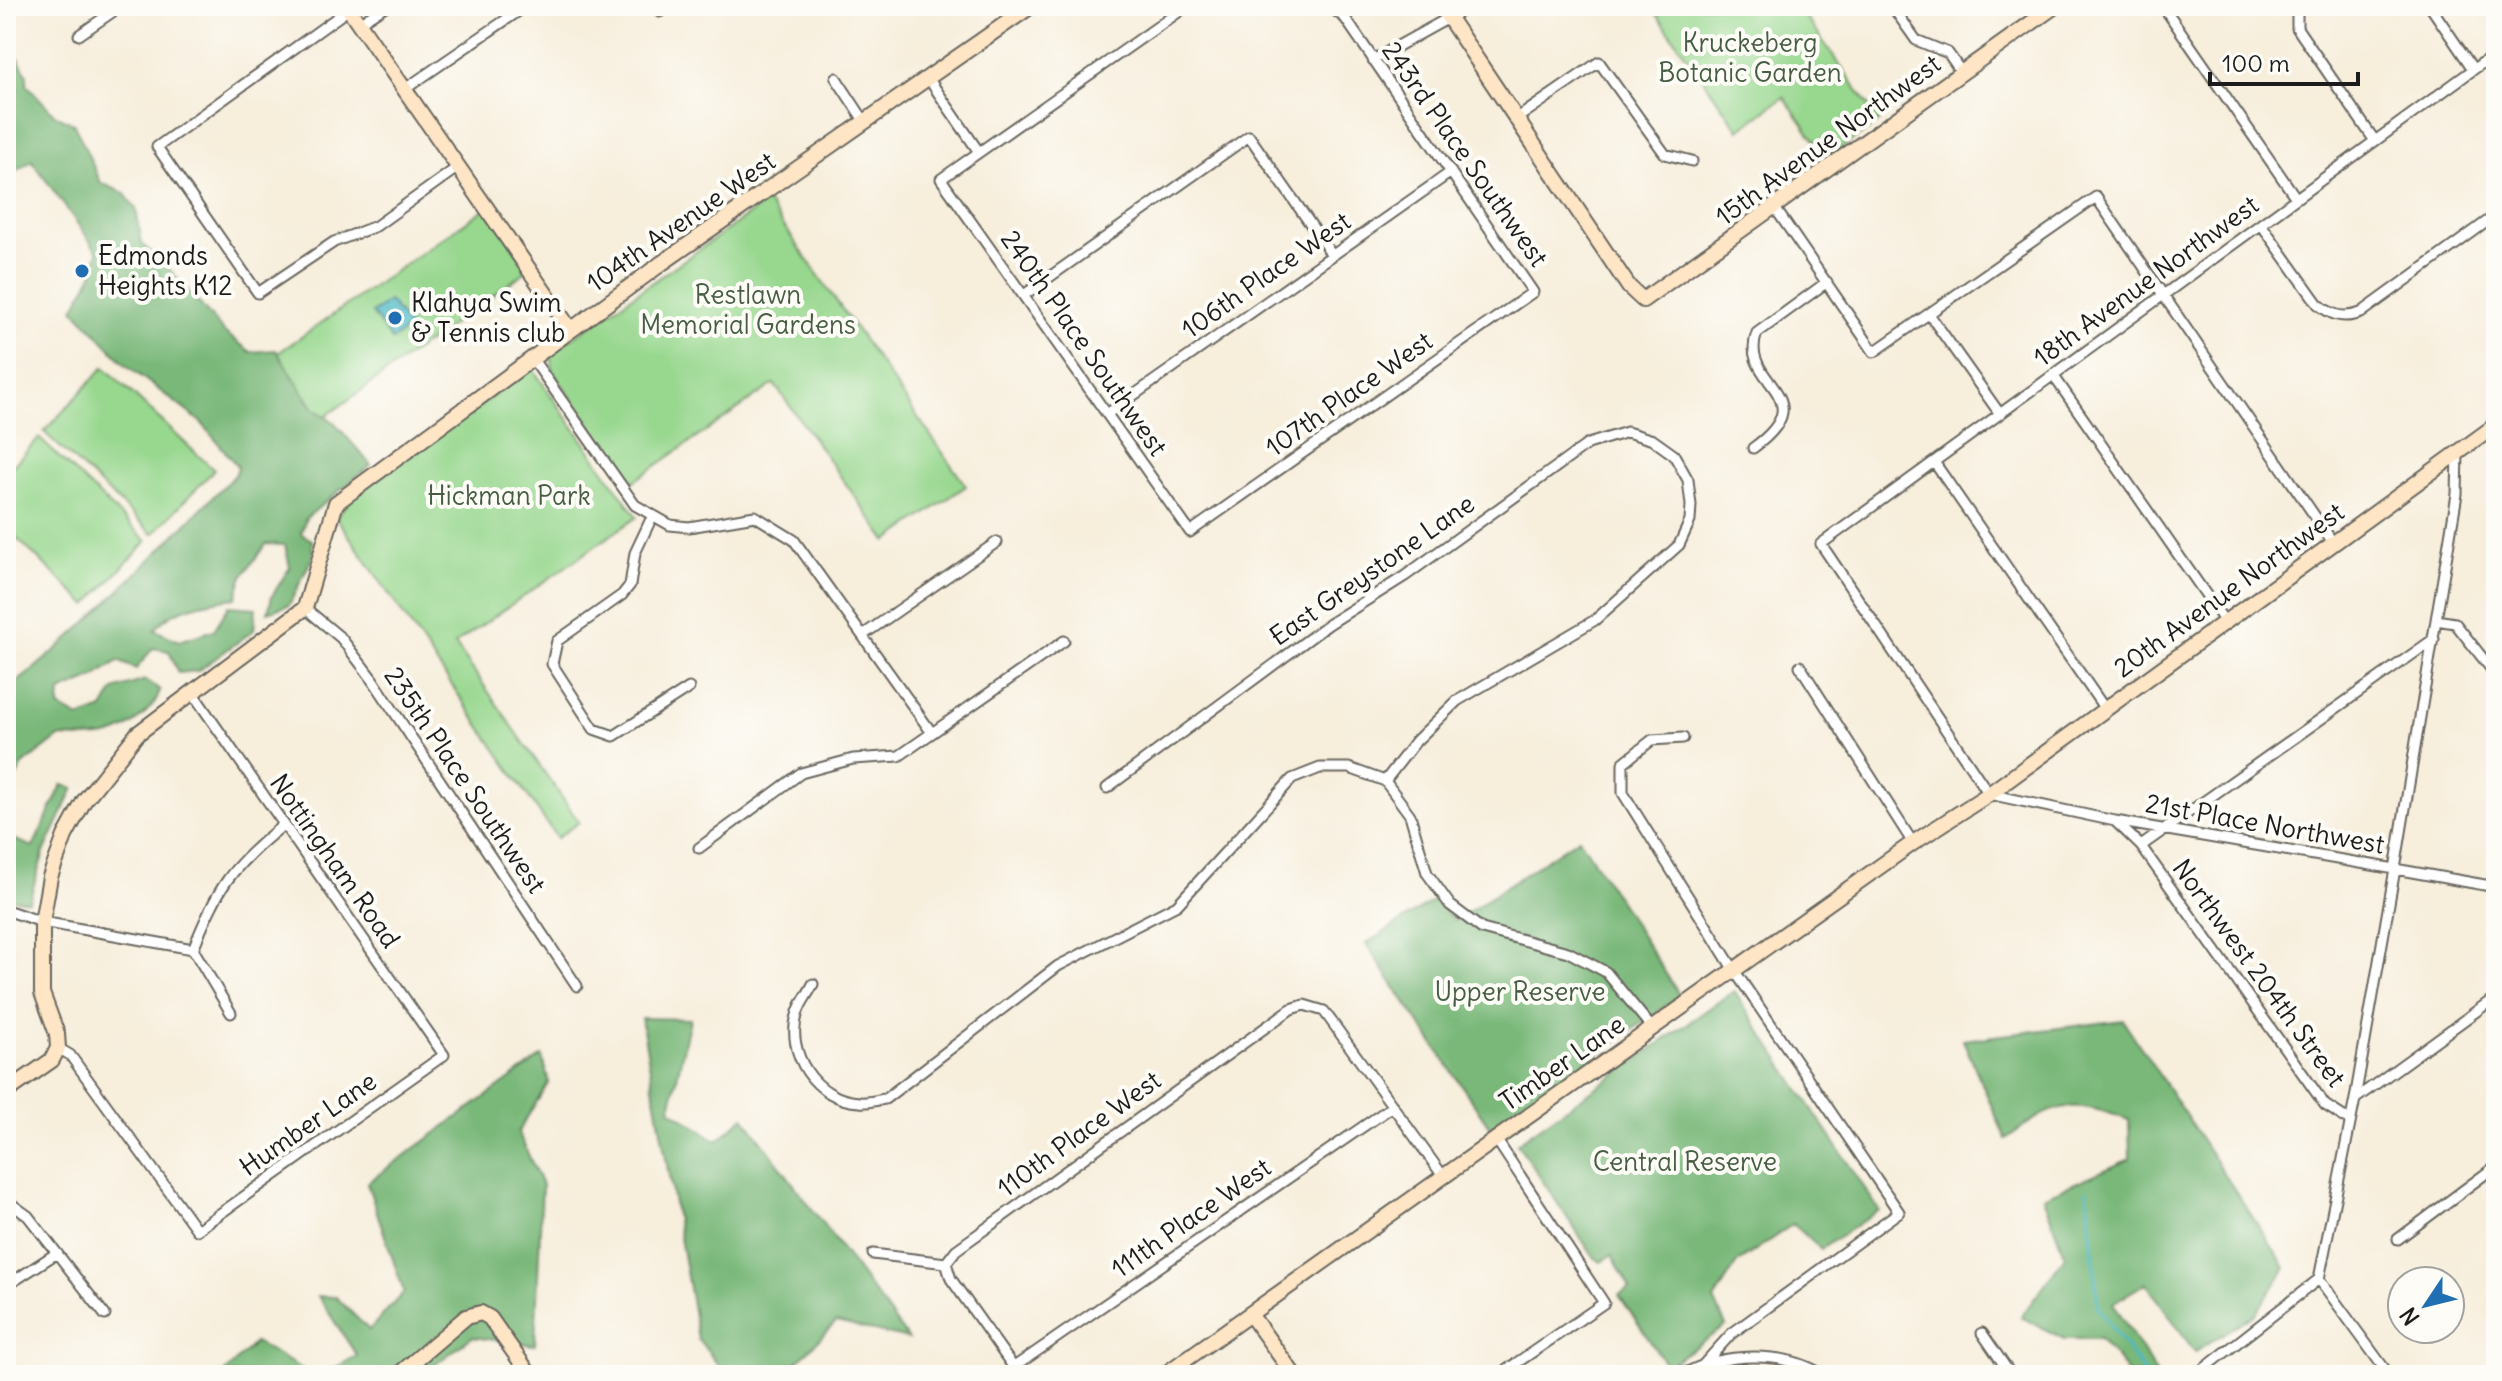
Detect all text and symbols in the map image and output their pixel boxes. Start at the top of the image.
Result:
park label: Kruckeberg Botanic Garden [1658,26,1842,89]
street label: 243rd Place Southwest [1375,35,1556,273]
scale bar [2210,36,2358,86]
street label: 15th Avenue Northwest [1709,47,1947,232]
text: 100 m [2222,48,2290,78]
street label: 104th Avenue West [580,144,782,299]
street label: 18th Avenue Northwest [2027,188,2265,373]
street label: 106th Place West [1175,204,1357,345]
street label: 240th Place Southwest [994,224,1175,462]
place label: Edmonds Heights K12 [98,239,233,302]
marker: Edmonds Heights K12 [73,262,91,280]
park label: Restlawn Memorial Gardens [640,278,856,341]
place label: Klahya Swim & Tennis club [411,286,565,349]
marker: Klahya Swim & Tennis club [386,309,404,327]
street label: 107th Place West [1259,324,1439,463]
park label: Hickman Park [427,479,591,512]
street label: East Greystone Lane [1263,487,1480,653]
street label: 20th Avenue Northwest [2107,495,2350,684]
street label: 235th Place Southwest [377,660,554,899]
street label: Nottingham Road [263,767,408,954]
street label: 21st Place Northwest [2143,786,2387,861]
street label: Northwest 204th Street [2166,852,2353,1093]
park label: Upper Reserve [1434,975,1606,1008]
street label: Timber Lane [1493,1007,1631,1118]
street label: 110th Place West [990,1063,1167,1204]
street label: Humber Lane [233,1064,383,1183]
park label: Central Reserve [1593,1145,1777,1178]
street label: 111th Place West [1105,1150,1277,1285]
north arrow [2386,1265,2466,1345]
text: N [2394,1302,2425,1331]

